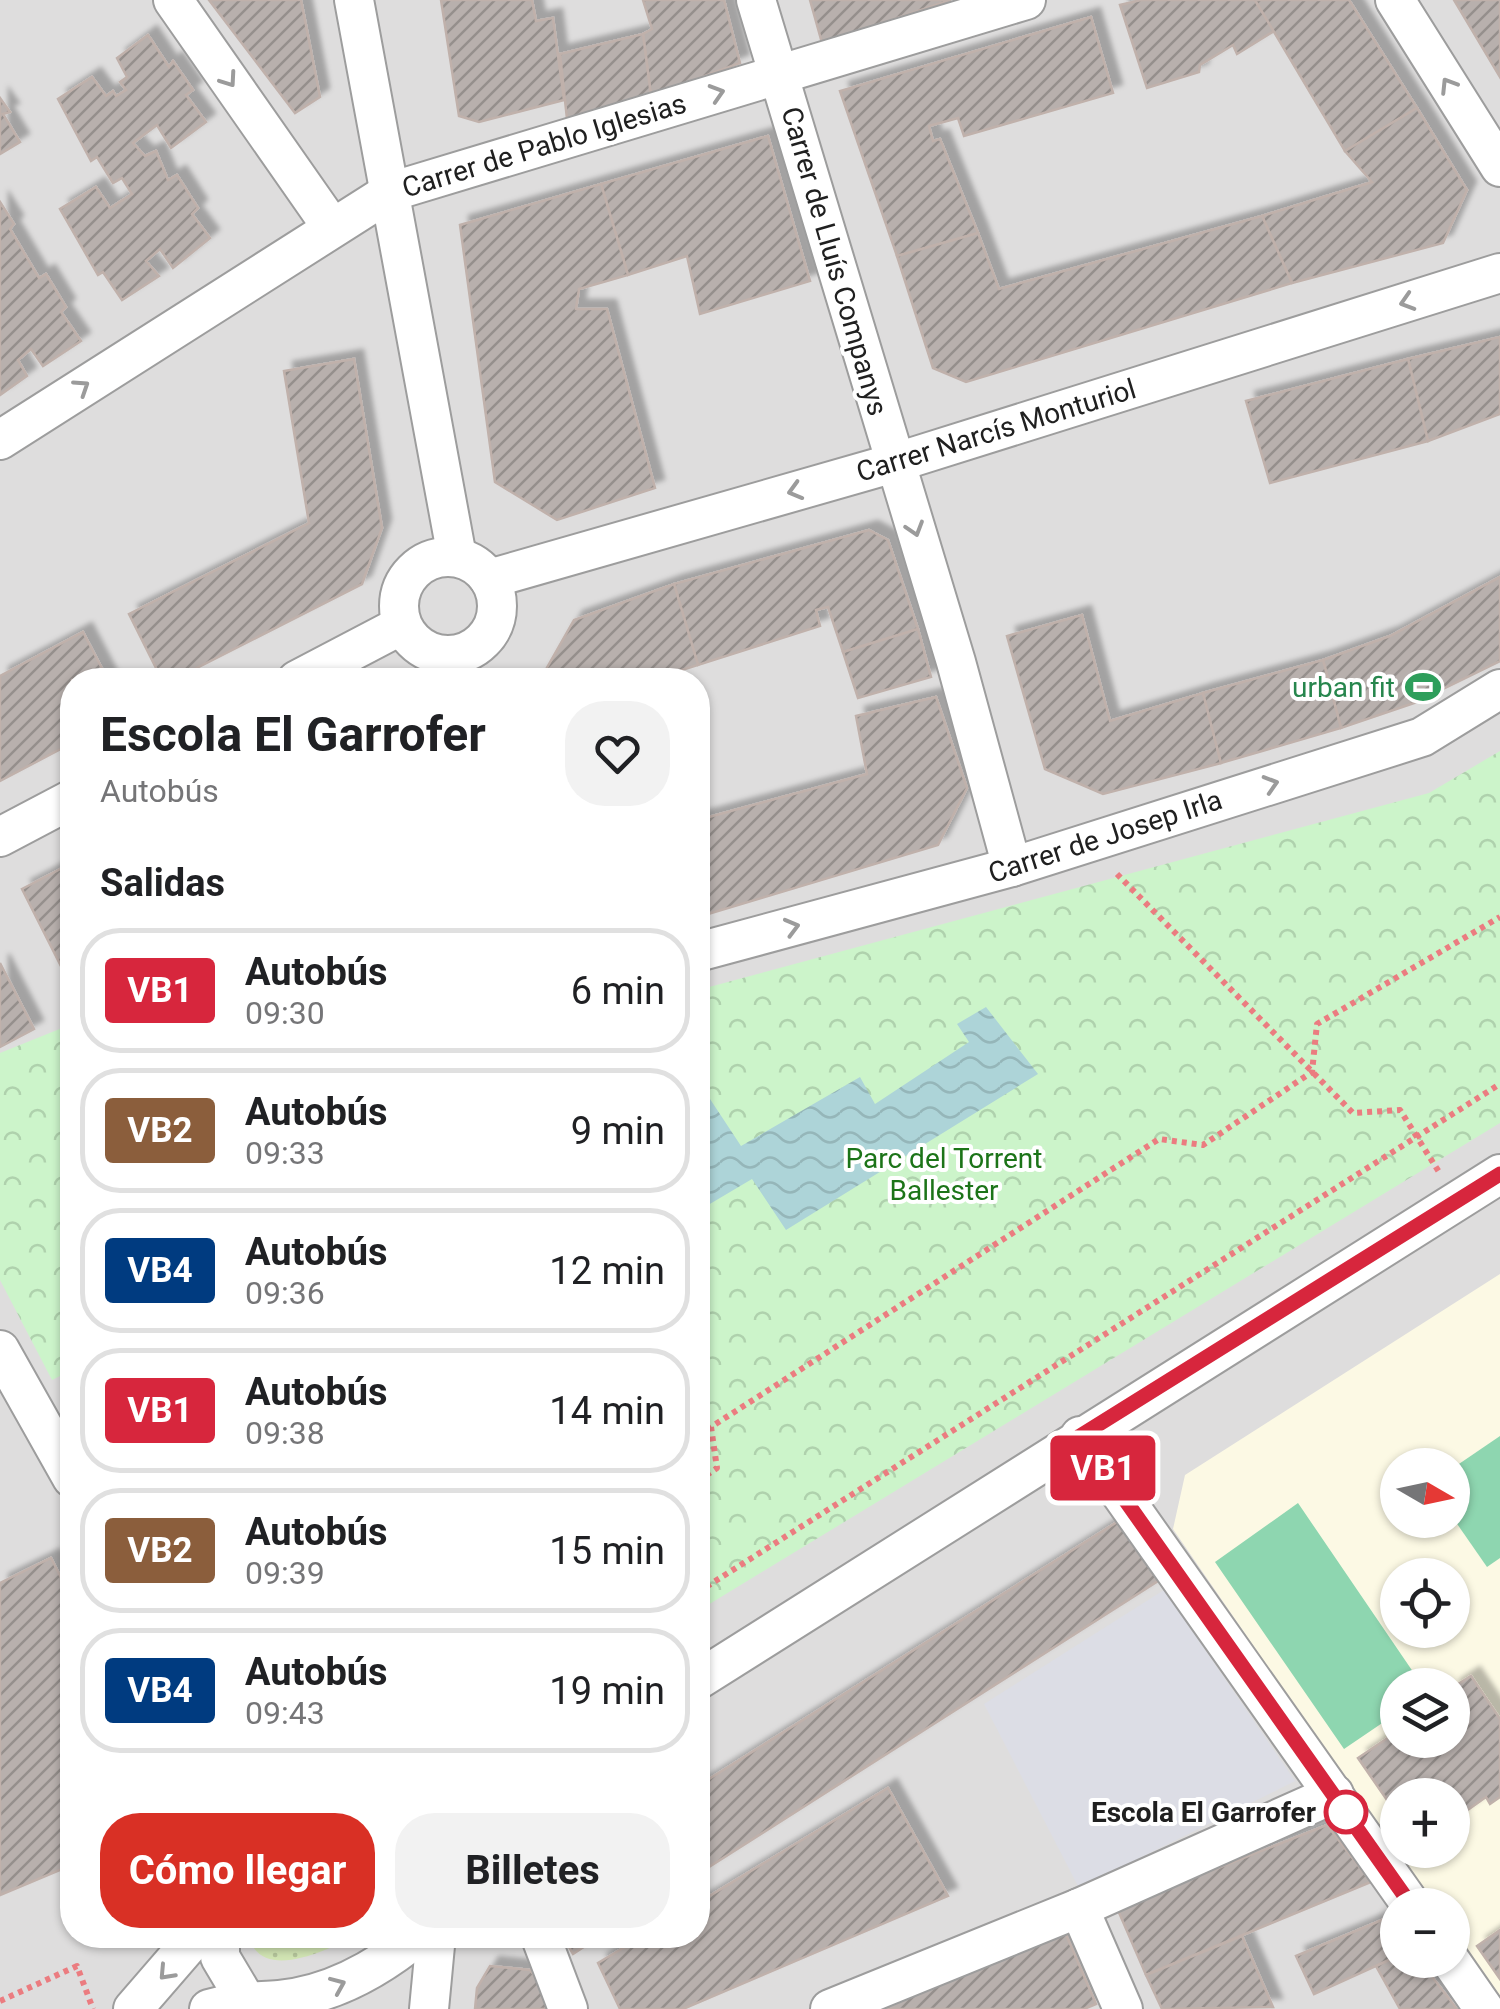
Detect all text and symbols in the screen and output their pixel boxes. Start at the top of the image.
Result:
one-way arrow [217,69,235,87]
one-way arrow [1442,77,1461,95]
one-way arrow [708,84,725,105]
street label: Carrer de Pablo Iglesias [398,87,690,204]
street label: Carrer de Lluís Companys [775,103,894,419]
one-way arrow [1399,290,1416,311]
street label: Carrer Narcís Monturiol [852,372,1140,489]
one-way arrow [71,380,89,399]
one-way arrow [788,479,805,500]
one-way arrow [903,520,924,537]
sports icon: urban fit [1404,668,1442,706]
place label: urban fit [1292,671,1395,704]
button: heart [565,701,670,806]
text: Escola El Garrofer [100,706,486,763]
text: Autobús [100,772,219,810]
one-way arrow [1261,775,1278,796]
street label: Carrer de Josep Irla [984,783,1226,890]
text: Salidas [100,861,225,905]
one-way arrow [783,918,800,939]
text: Autobús [245,950,388,994]
text: 6 min [571,969,665,1013]
text: VB1 [127,970,193,1011]
text: 09:30 [245,994,325,1032]
text: Autobús [245,1090,388,1134]
text: 9 min [571,1109,665,1153]
text: VB2 [127,1110,193,1151]
text: 09:33 [245,1134,325,1172]
park label: Parc del Torrent Ballester [846,1142,1042,1207]
text: Autobús [245,1230,388,1274]
text: 12 min [549,1249,665,1293]
text: VB4 [127,1250,193,1291]
text: 09:36 [245,1274,325,1312]
text: Autobús [245,1370,388,1414]
text: 14 min [549,1389,665,1433]
text: VB1 [127,1390,193,1431]
text: 09:38 [245,1414,325,1452]
line badge: VB1 [1046,1436,1160,1500]
text: VB1 [1070,1448,1136,1489]
north arrow [1380,1448,1470,1538]
map controls [1380,1448,1470,1978]
text: Autobús [245,1510,388,1554]
text: 15 min [549,1529,665,1573]
text: VB2 [127,1530,193,1571]
text: 09:39 [245,1554,325,1592]
button: locate [1380,1558,1470,1648]
text: Autobús [245,1650,388,1694]
button: layers [1380,1668,1470,1758]
text: 19 min [549,1669,665,1713]
text: VB4 [127,1670,193,1711]
text: 09:43 [245,1694,325,1732]
button: + [1380,1778,1470,1868]
marker: Escola El Garrofer [1325,1791,1367,1833]
place label: Escola El Garrofer [1091,1796,1316,1829]
button: Cómo llegar [100,1813,375,1928]
button: Billetes [395,1813,670,1928]
button: − [1380,1888,1470,1978]
one-way arrow [160,1962,178,1980]
one-way arrow [328,1977,346,1997]

